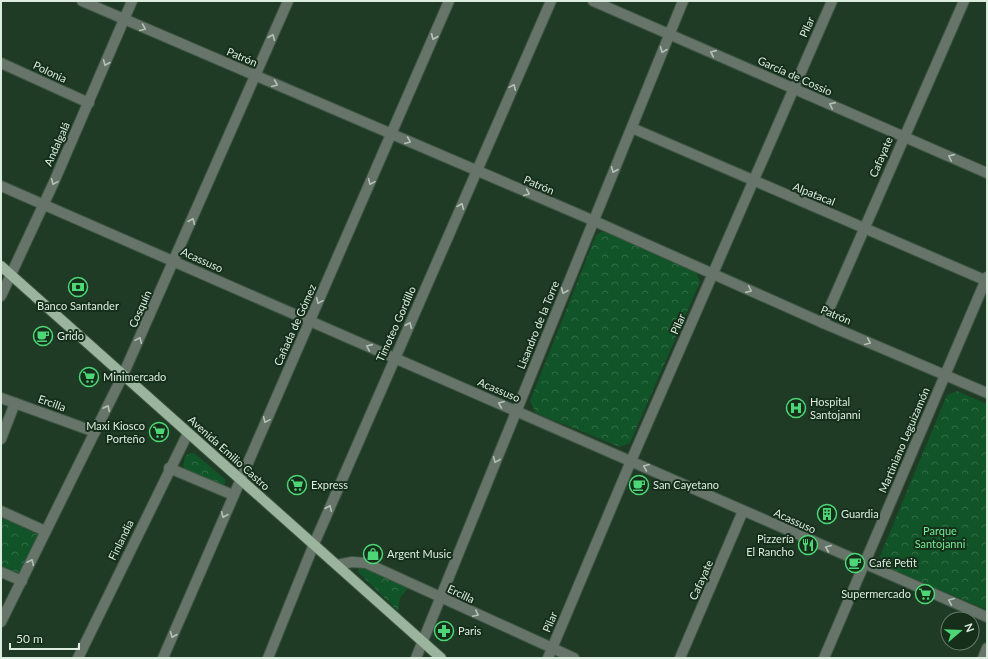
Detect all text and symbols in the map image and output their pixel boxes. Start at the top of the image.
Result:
street label: Pilar [796,14,817,39]
one-way arrow [138,23,146,31]
one-way arrow [430,33,438,40]
one-way arrow [267,34,275,42]
street label: Patrón [225,44,259,69]
one-way arrow [660,46,668,54]
one-way arrow [709,50,717,58]
street label: García de Cossio [756,53,834,98]
street label: Polonia [31,58,69,85]
one-way arrow [102,59,110,66]
one-way arrow [272,80,279,88]
one-way arrow [508,83,516,91]
one-way arrow [829,102,836,110]
street label: Andalgalá [41,120,72,168]
street label: Cafayate [866,134,895,179]
one-way arrow [404,137,411,145]
one-way arrow [948,154,956,162]
one-way arrow [610,167,618,174]
street label: Patrón [522,172,556,197]
one-way arrow [51,177,59,185]
one-way arrow [368,177,376,185]
street label: Alpatacal [791,179,837,208]
one-way arrow [524,188,531,196]
one-way arrow [456,202,464,210]
one-way arrow [187,217,195,225]
street label: Acassuso [179,245,225,275]
bank icon: Banco Santander [67,276,89,298]
street label: Lisandro de la Torre [514,279,561,371]
street label: Cañada de Gómez [271,282,318,367]
street label: Timoteo Gordillo [373,284,418,364]
one-way arrow [745,285,752,293]
one-way arrow [561,287,569,294]
street label: Cosquín [126,288,153,329]
one-way arrow [315,297,323,304]
place label: Banco Santander [37,299,119,312]
street label: Patrón [819,302,853,327]
street label: Pilar [667,311,688,336]
one-way arrow [404,322,412,329]
cafe icon: Grido [32,325,54,347]
place label: Grido [57,329,84,342]
one-way arrow [135,336,143,343]
one-way arrow [863,337,871,345]
one-way arrow [365,343,372,351]
supermarket icon: Minimercado [78,366,100,388]
place label: Minimercado [103,370,166,383]
street label: Acassuso [476,375,522,404]
street label: Martiniano Leguizamón [875,385,932,494]
street label: Ercilla [37,392,68,414]
place label: Hospital Santojanni [810,395,861,421]
hospital icon: Hospital Santojanni [785,397,807,419]
one-way arrow [497,401,505,409]
one-way arrow [102,404,110,412]
street label: Avenida Emilio Castro [186,413,273,493]
one-way arrow [263,415,271,423]
place label: Maxi Kiosco Porteño [86,419,145,445]
supermarket icon: Maxi Kiosco Porteño [148,421,170,443]
one-way arrow [493,455,501,463]
one-way arrow [642,463,649,471]
supermarket icon: Express [286,474,308,496]
cafe icon: San Cayetano [628,474,650,496]
place label: Express [311,478,348,491]
place label: San Cayetano [653,478,719,491]
building icon: Guardia [816,503,838,525]
one-way arrow [325,505,333,512]
street label: Acassuso [772,506,818,536]
place label: Guardia [841,507,879,520]
one-way arrow [221,511,229,519]
street label: Finlandia [105,517,136,562]
park label: Parque Santojanni [915,524,966,550]
place label: Pizzería El Rancho [746,532,794,558]
restaurant icon: Pizzería El Rancho [797,534,819,556]
shop icon: Argent Music [362,543,384,565]
one-way arrow [825,545,833,553]
place label: Argent Music [387,547,451,560]
cafe icon: Café Petit [844,552,866,574]
place label: Café Petit [869,556,917,569]
one-way arrow [26,558,34,566]
street label: Cafayate [686,558,715,602]
street label: Ercilla [446,582,477,605]
supermarket icon: Supermercado [914,583,936,605]
place label: Supermercado [841,587,911,600]
one-way arrow [948,598,956,606]
one-way arrow [471,609,479,617]
street label: Pilar [539,609,560,634]
north arrow [940,611,980,651]
pharmacy icon: Paris [433,620,455,642]
text: N [962,621,977,634]
place label: Paris [458,624,482,637]
scale bar [10,625,79,651]
text: 50 m [16,631,43,646]
one-way arrow [169,631,177,638]

